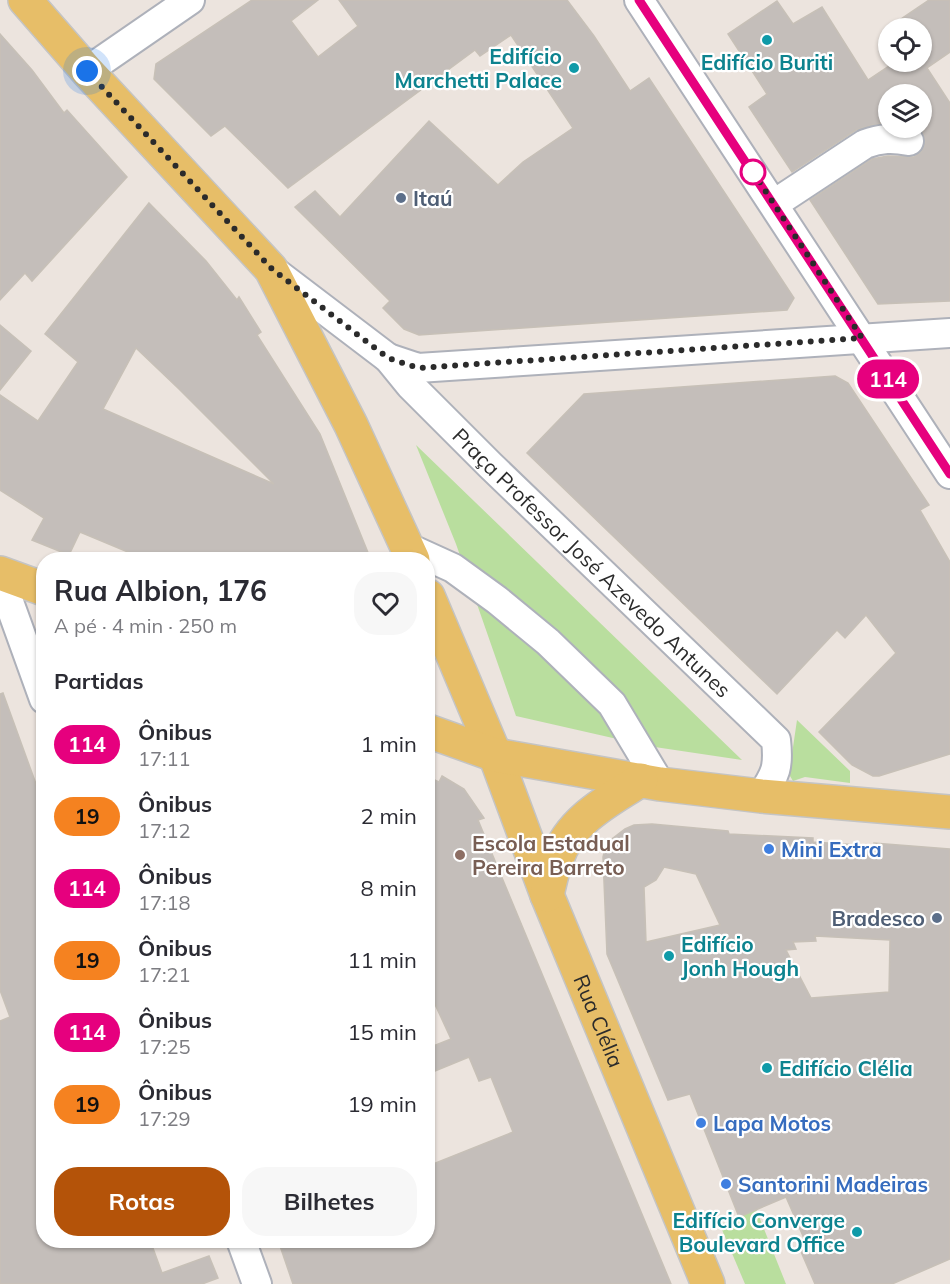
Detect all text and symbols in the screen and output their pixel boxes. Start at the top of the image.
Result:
map controls [878,18,932,138]
button: locate [878,18,932,72]
marker: Edifício Buriti [760,33,774,47]
place label: Edifício Marchetti Palace [394,43,562,93]
place label: Edifício Buriti [701,49,833,75]
your location [72,56,102,86]
marker: Edifício Marchetti Palace [567,61,581,75]
button: layers [878,84,932,138]
unlabelled marker [740,159,766,185]
place label: Itaú [413,185,452,211]
marker: Itaú [394,191,408,205]
line badge: 114 [854,360,922,398]
text: 114 [869,366,907,392]
street label: Praça Professor José Azevedo Antunes [447,422,736,703]
button: heart [354,572,417,635]
text: Rua Albion, 176 [54,573,267,608]
text: A pé · 4 min · 250 m [54,613,237,638]
text: Partidas [54,667,143,695]
text: Ônibus [138,718,212,746]
text: 1 min [361,730,417,758]
text: 114 [68,731,106,757]
text: 17:11 [138,746,191,771]
text: Ônibus [138,790,212,818]
text: 2 min [361,802,417,830]
text: 19 [74,803,100,829]
text: 17:12 [138,818,191,843]
place label: Escola Estadual Pereira Barreto [472,830,630,880]
place label: Mini Extra [781,836,882,862]
marker: Mini Extra [762,842,776,856]
marker: Escola Estadual Pereira Barreto [453,848,467,862]
text: Ônibus [138,862,212,890]
text: 8 min [361,874,417,902]
text: 114 [68,875,106,901]
text: 17:18 [138,890,191,915]
place label: Bradesco [831,905,925,931]
marker: Bradesco [930,911,944,925]
place label: Edifício Jonh Hough [681,931,799,981]
text: Ônibus [138,934,212,962]
text: 11 min [347,946,417,974]
text: 19 [74,947,100,973]
marker: Edifício Jonh Hough [662,949,676,963]
text: 17:21 [138,962,191,987]
street label: Rua Clélia [568,970,630,1071]
text: Ônibus [138,1006,212,1034]
text: 15 min [347,1018,417,1046]
text: 114 [68,1019,106,1045]
text: 17:25 [138,1034,191,1059]
place label: Edifício Clélia [779,1055,913,1081]
marker: Edifício Clélia [760,1061,774,1075]
text: Ônibus [138,1078,212,1106]
text: 19 min [347,1090,417,1118]
text: 19 [74,1091,100,1117]
text: 17:29 [138,1106,191,1131]
place label: Lapa Motos [713,1110,831,1136]
marker: Lapa Motos [694,1116,708,1130]
button: Rotas [54,1167,230,1236]
button: Bilhetes [242,1167,417,1236]
place label: Santorini Madeiras [738,1171,928,1197]
marker: Santorini Madeiras [719,1177,733,1191]
place label: Edifício Converge Boulevard Office [673,1207,845,1257]
marker: Edifício Converge Boulevard Office [850,1225,864,1239]

